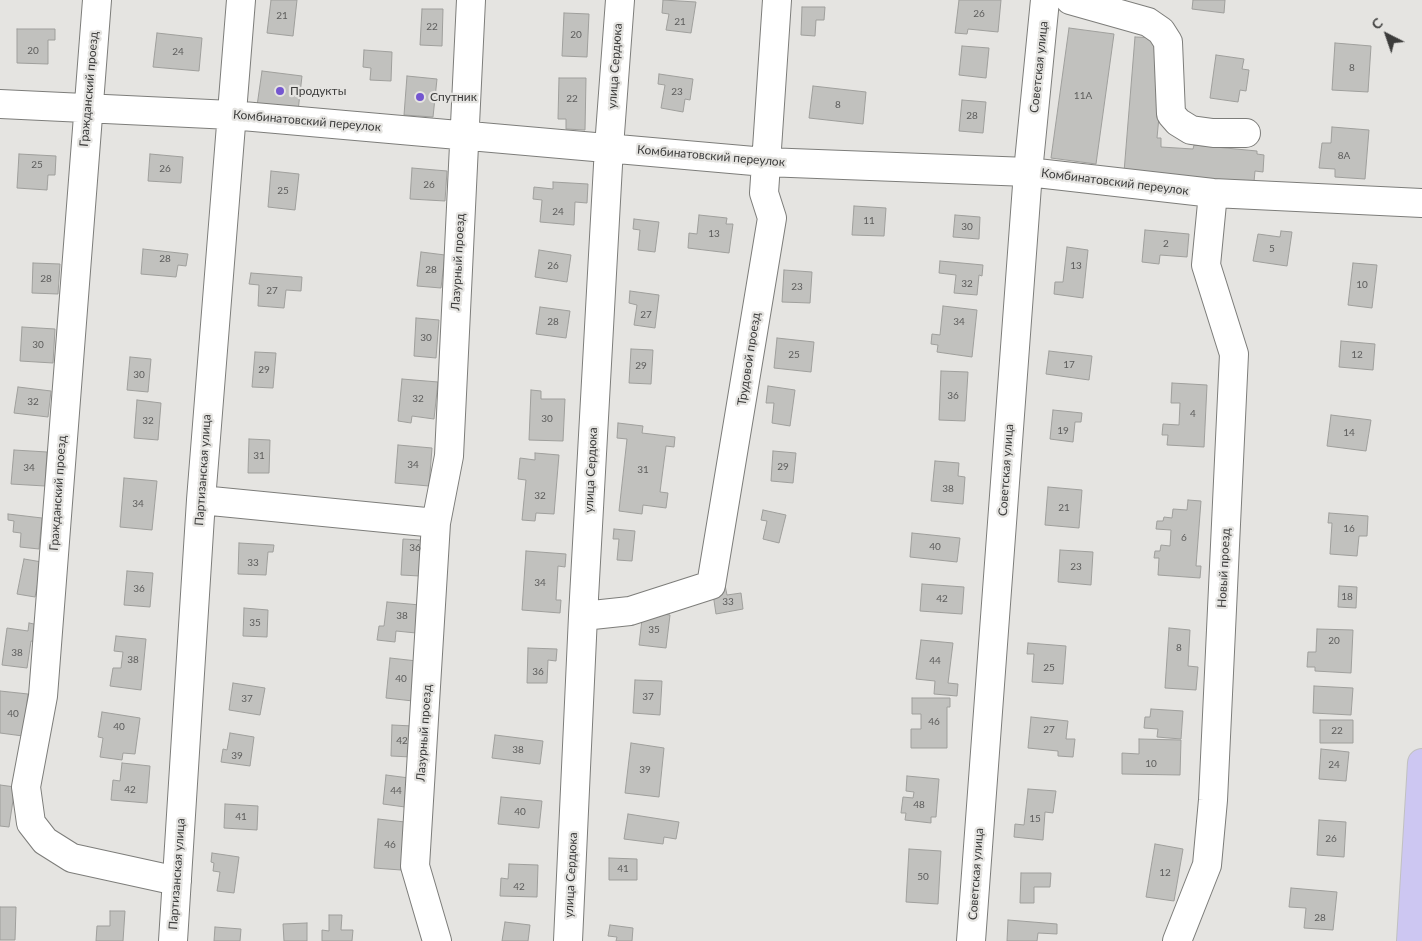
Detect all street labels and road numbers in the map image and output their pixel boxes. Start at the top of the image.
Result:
street label: Советская улица [1027,20,1051,114]
street label: улица Сердюка [605,23,625,109]
street label: Гражданский проезд [77,31,101,147]
street label: Комбинатовский переулок [232,107,382,135]
street label: Комбинатовский переулок [636,142,786,170]
street label: Комбинатовский переулок [1040,166,1190,198]
street label: Лазурный проезд [448,213,468,311]
street label: Трудовой проезд [735,311,763,407]
street label: Партизанская улица [192,414,214,526]
street label: Советская улица [996,423,1016,517]
street label: улица Сердюка [582,427,600,513]
street label: Гражданский проезд [47,435,69,551]
street label: Новый проезд [1215,528,1233,608]
street label: Лазурный проезд [413,684,435,782]
street label: Партизанская улица [166,818,188,930]
street label: Советская улица [966,827,986,921]
street label: улица Сердюка [562,832,580,918]

